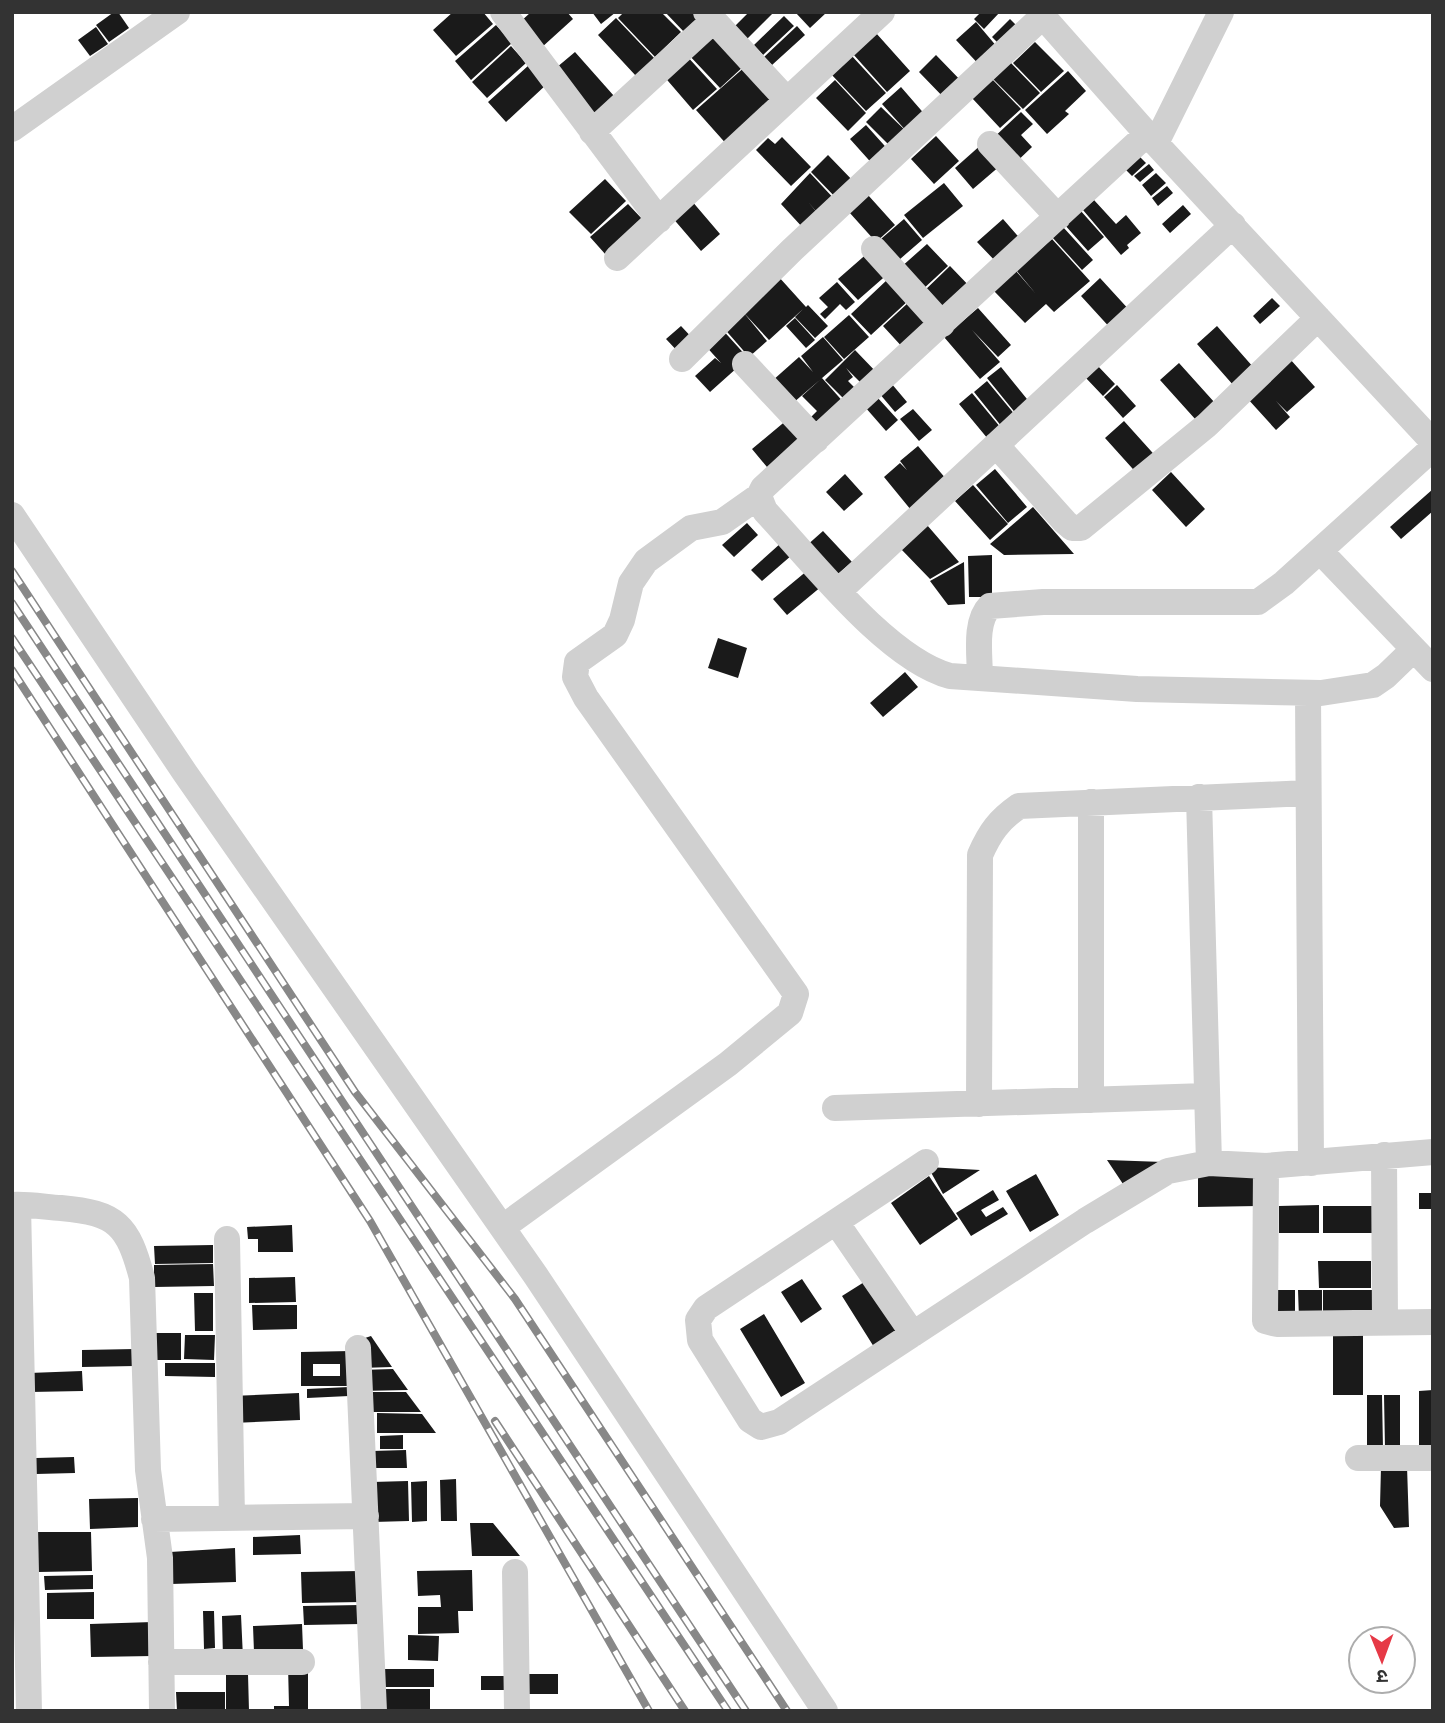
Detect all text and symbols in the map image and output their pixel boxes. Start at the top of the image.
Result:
north arrow [1347,1625,1417,1695]
text: उ [1376,1666,1388,1689]

